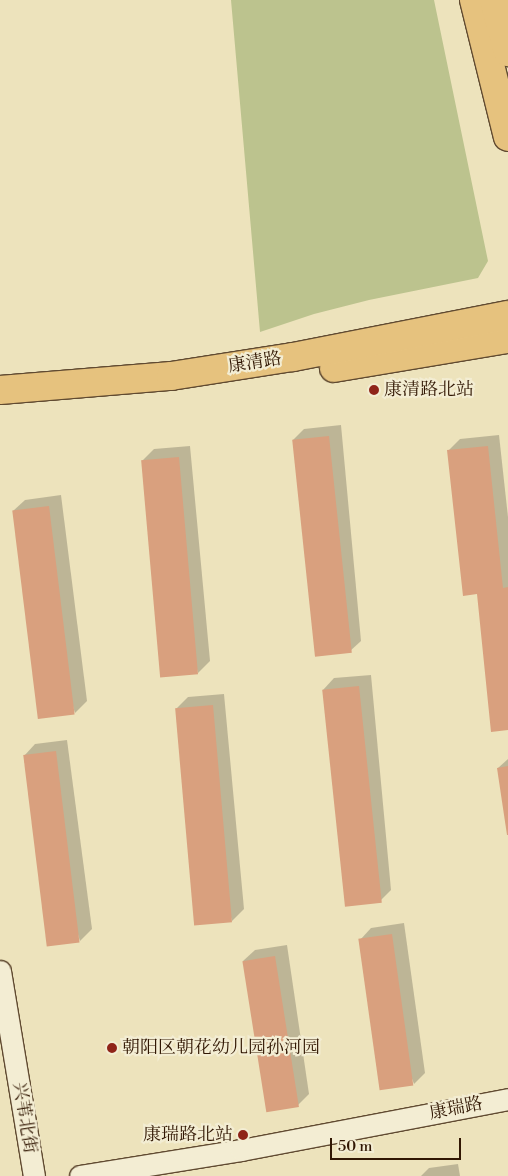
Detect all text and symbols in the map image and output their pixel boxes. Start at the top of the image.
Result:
street label: 康清路 [227,348,283,378]
place label: 康清路北站 [384,379,474,401]
marker: 康清路北站 [368,384,380,396]
place label: 朝阳区朝花幼儿园孙河园 [122,1037,320,1059]
marker: 朝阳区朝花幼儿园孙河园 [106,1042,118,1054]
street label: 兴苇北街 [8,1081,40,1155]
street label: 康瑞路 [427,1093,485,1125]
place label: 康瑞路北站 [143,1124,233,1146]
scale bar [333,1128,464,1160]
marker: 康瑞路北站 [237,1129,249,1141]
text: 50 m [338,1137,372,1156]

